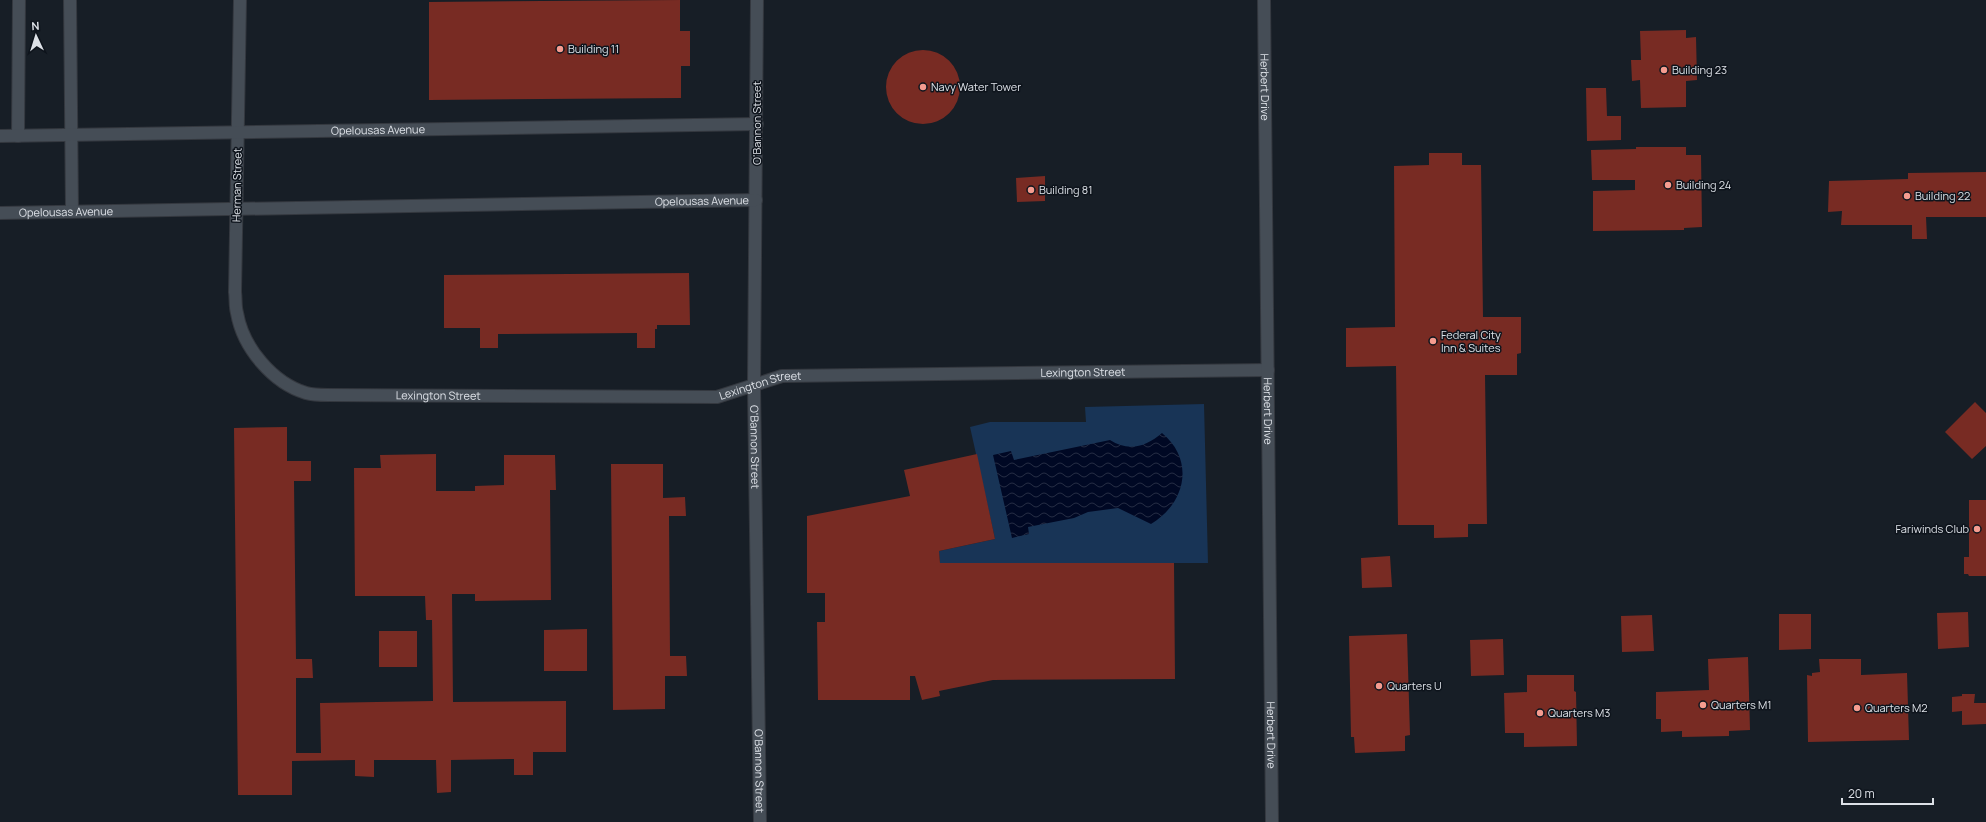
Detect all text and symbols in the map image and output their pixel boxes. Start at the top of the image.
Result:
north arrow [16,16,56,56]
text: N [31,18,40,33]
place label: Building 11 [568,41,619,56]
marker: Building 11 [555,44,565,54]
street label: Herbert Drive [1258,53,1273,121]
place label: Building 23 [1672,62,1727,77]
marker: Building 23 [1659,65,1669,75]
place label: Navy Water Tower [931,79,1021,94]
street label: O'Bannon Street [749,81,764,165]
marker: Navy Water Tower [918,82,928,92]
street label: Opelousas Avenue [331,121,426,138]
street label: Herman Street [228,148,245,222]
place label: Building 24 [1676,177,1731,192]
marker: Building 24 [1663,180,1673,190]
place label: Building 81 [1039,182,1092,197]
marker: Building 81 [1026,185,1036,195]
place label: Building 22 [1915,188,1970,203]
marker: Building 22 [1902,191,1912,201]
street label: Opelousas Avenue [655,192,750,209]
street label: Opelousas Avenue [19,203,114,220]
place label: Federal City Inn & Suites [1441,327,1501,355]
marker: Federal City Inn & Suites [1428,336,1438,346]
street label: Lexington Street [1040,364,1126,380]
street label: Lexington Street [717,368,802,403]
street label: Herbert Drive [1261,377,1276,445]
street label: Lexington Street [396,387,481,403]
street label: O'Bannon Street [747,405,763,489]
place label: Fariwinds Club [1896,521,1969,536]
marker: Fariwinds Club [1972,524,1982,534]
place label: Quarters U [1387,678,1442,693]
marker: Quarters U [1374,681,1384,691]
place label: Quarters M1 [1711,697,1771,712]
marker: Quarters M1 [1698,700,1708,710]
place label: Quarters M2 [1865,700,1927,715]
street label: Herbert Drive [1264,701,1279,769]
marker: Quarters M2 [1852,703,1862,713]
place label: Quarters M3 [1548,705,1610,720]
marker: Quarters M3 [1535,708,1545,718]
street label: O'Bannon Street [752,729,768,813]
scale bar [1842,780,1933,806]
text: 20 m [1848,785,1875,802]

